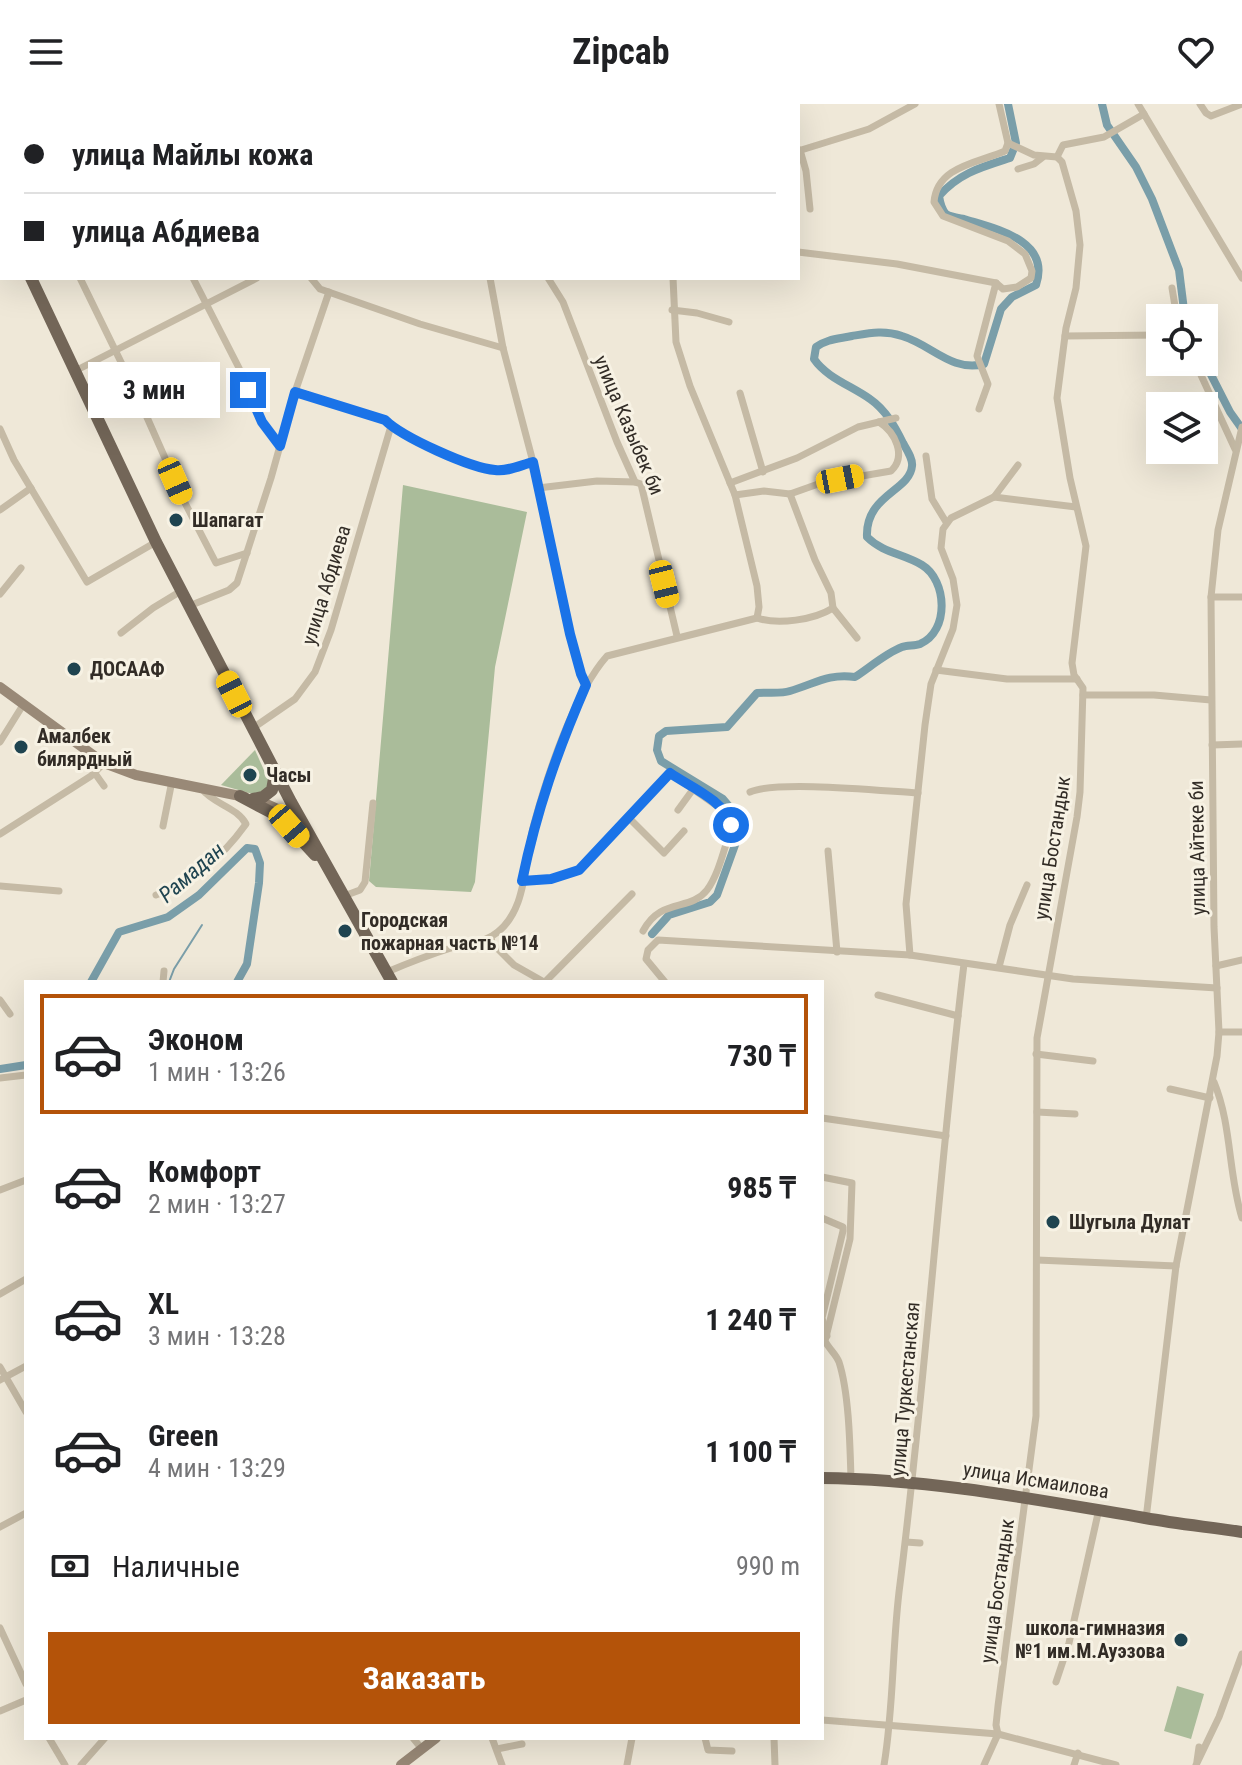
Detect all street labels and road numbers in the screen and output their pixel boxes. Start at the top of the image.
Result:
street label: улица Казыбек би [589,352,669,498]
street label: улица Абдиева [296,522,356,648]
street label: улица Бостандык [1029,774,1075,922]
street label: улица Айтеке би [1184,780,1210,916]
street label: улица Туркестанская [885,1301,925,1477]
street label: улица Исмаилова [961,1457,1111,1503]
street label: улица Бостандык [975,1517,1019,1665]

